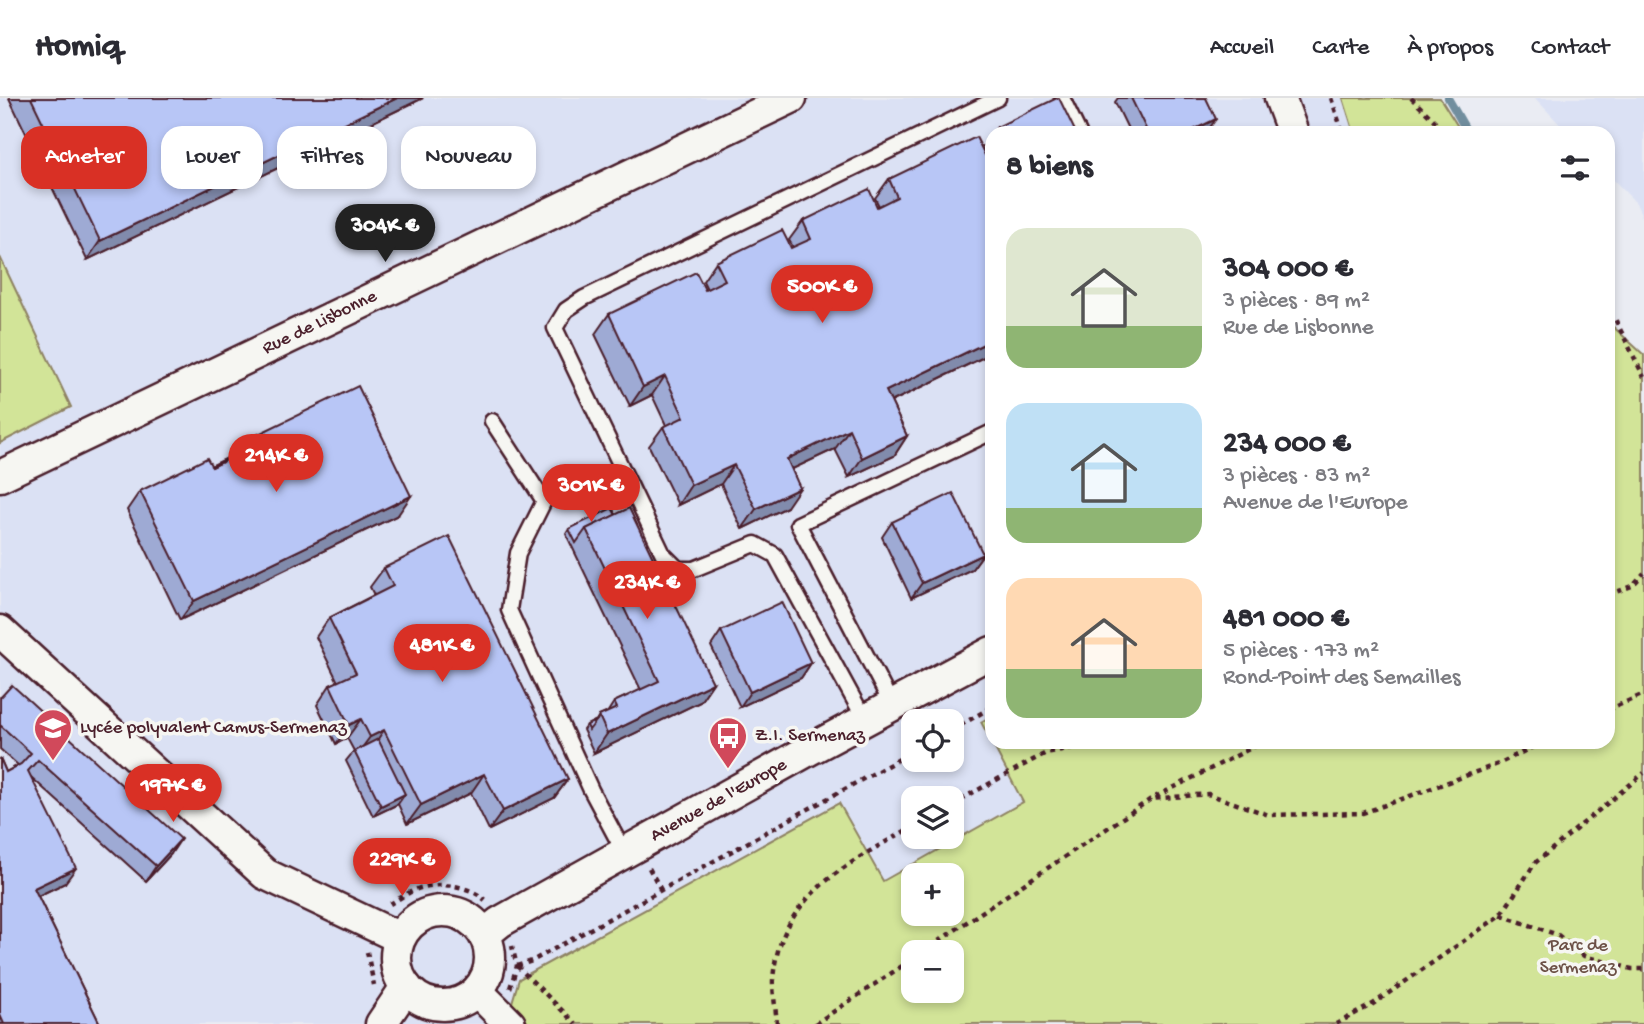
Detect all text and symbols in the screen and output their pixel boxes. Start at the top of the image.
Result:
text: Homiq [35,29,121,67]
text: Accueil [1210,34,1274,63]
text: Carte [1312,34,1369,63]
text: À propos [1407,34,1493,63]
text: Contact [1531,34,1609,63]
chip: Acheter [21,126,147,189]
chip: Louer [161,126,263,189]
chip: Filtres [277,126,387,189]
chip: Nouveau [401,126,536,189]
icon: filters [1556,149,1594,187]
text: 8 biens [1006,151,1093,186]
pin: 304K € [328,204,442,264]
text: 304K € [351,213,419,240]
text: 304 000 € [1223,253,1353,288]
icon: home [1062,256,1146,340]
pin: 500K € [765,266,879,325]
text: 500K € [787,274,857,301]
street label: Rue de Lisbonne [259,285,381,361]
text: 3 pièces · 89 m² [1223,288,1370,315]
text: Rue de Lisbonne [1223,315,1374,342]
text: 234 000 € [1223,428,1351,463]
icon: home [1062,431,1146,515]
pin: 214K € [219,434,333,494]
text: 214K € [244,443,308,470]
text: 3 pièces · 83 m² [1223,463,1370,490]
pin: 301K € [534,464,648,524]
text: 301K € [558,473,624,500]
text: Avenue de l'Europe [1223,490,1408,517]
pin: 234K € [590,561,704,621]
text: 234K € [614,570,680,597]
text: 481 000 € [1223,603,1349,638]
icon: home [1062,606,1146,690]
pin: 481K € [385,624,499,684]
text: 481K € [410,633,474,660]
text: 5 pièces · 173 m² [1223,638,1379,665]
text: Rond-Point des Semailles [1223,665,1460,692]
school or university icon: Lycée polyvalent Camus-Sermenaz [32,707,74,762]
map controls [901,709,964,1003]
button: locate [901,709,964,772]
bus stop icon: Z.I. Sermenaz [707,715,749,770]
place label: Lycée polyvalent Camus-Sermenaz [80,717,347,740]
place label: Z.I. Sermenaz [755,725,866,748]
street label: Avenue de l'Europe [647,754,791,848]
pin: 197K € [116,764,230,824]
text: 197K € [141,773,205,800]
button: layers [901,786,964,849]
pin: 229K € [345,838,459,898]
text: 229K € [369,847,435,874]
button: + [901,863,964,926]
park label: Parc de Sermenaz [1540,935,1617,980]
button: − [901,940,964,1003]

